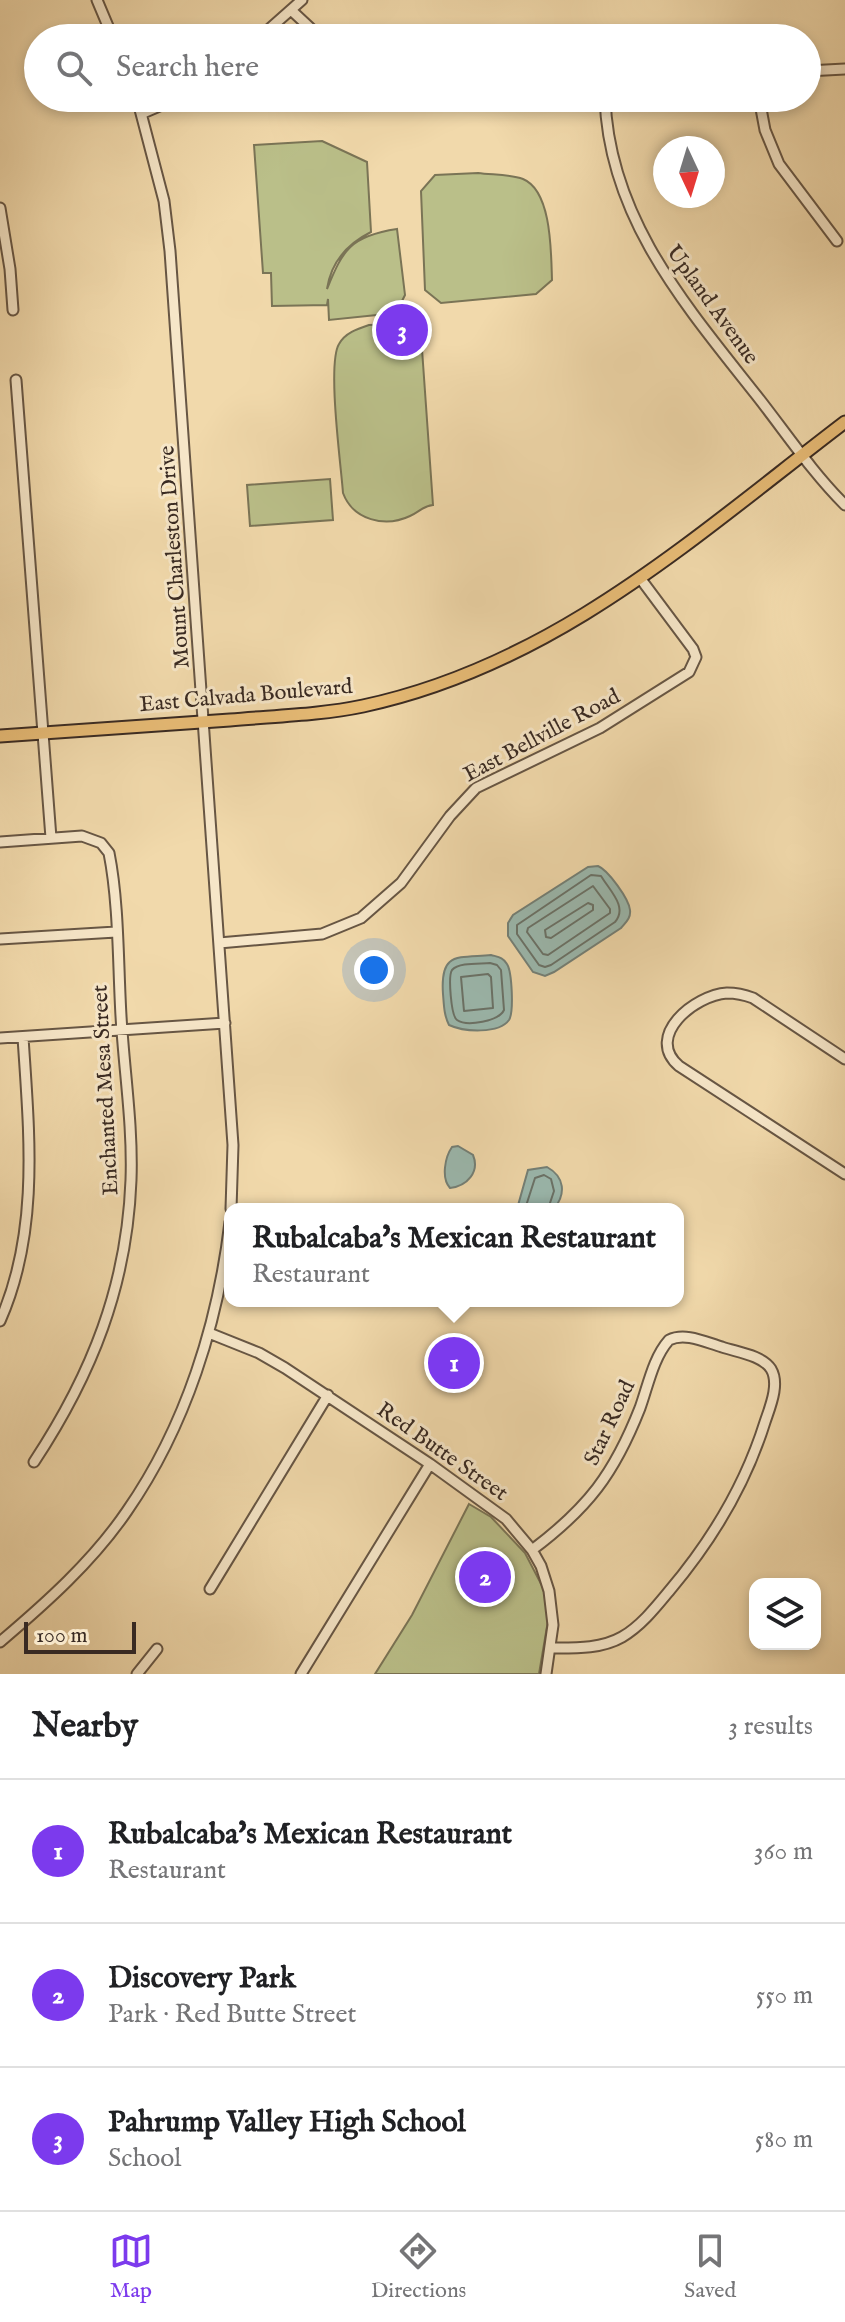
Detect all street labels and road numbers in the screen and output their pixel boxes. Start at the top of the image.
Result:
street label: Upland Avenue [659,240,765,370]
street label: Mount Charleston Drive [153,445,197,669]
street label: East Calvada Boulevard [138,673,354,719]
street label: East Bellville Road [459,683,625,789]
street label: Enchanted Mesa Street [86,984,125,1196]
street label: Star Road [578,1376,642,1470]
street label: Red Butte Street [371,1396,513,1508]

